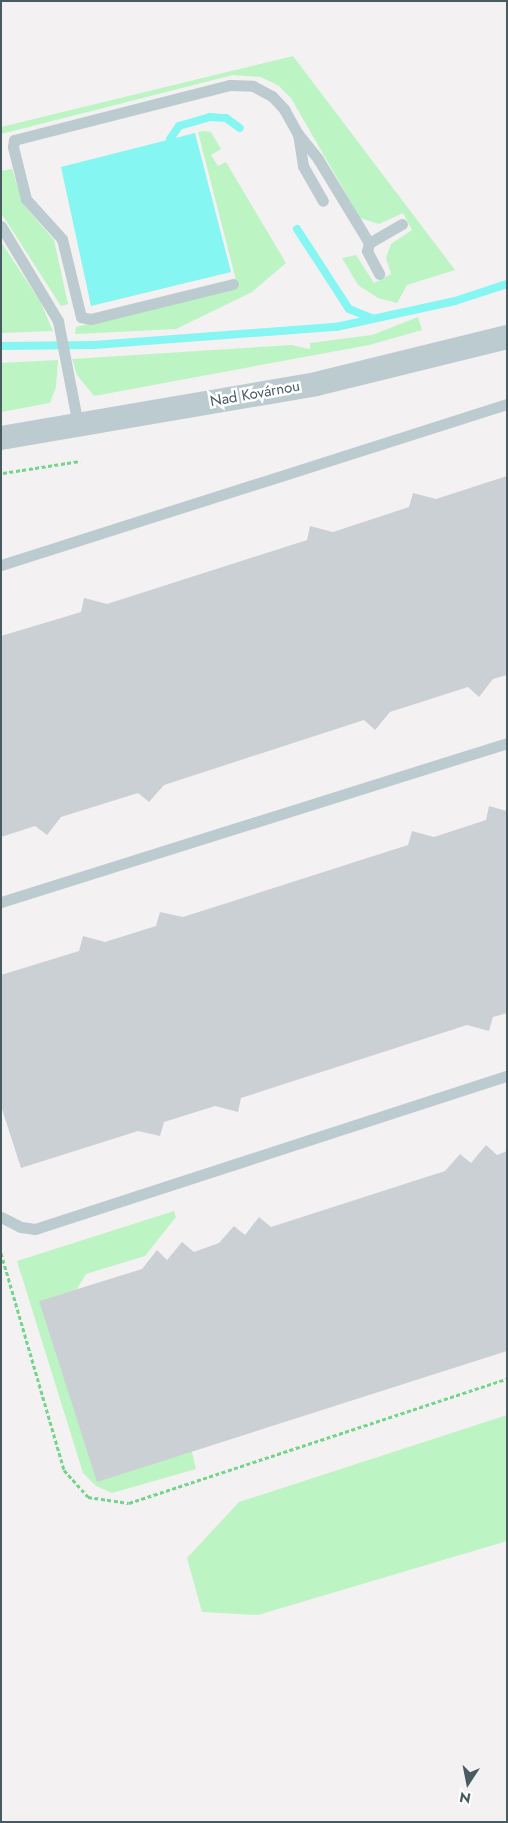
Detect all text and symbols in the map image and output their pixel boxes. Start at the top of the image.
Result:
street label: Nad Kovárnou [209,377,301,411]
north arrow [443,1758,493,1808]
text: N [458,1787,473,1809]

